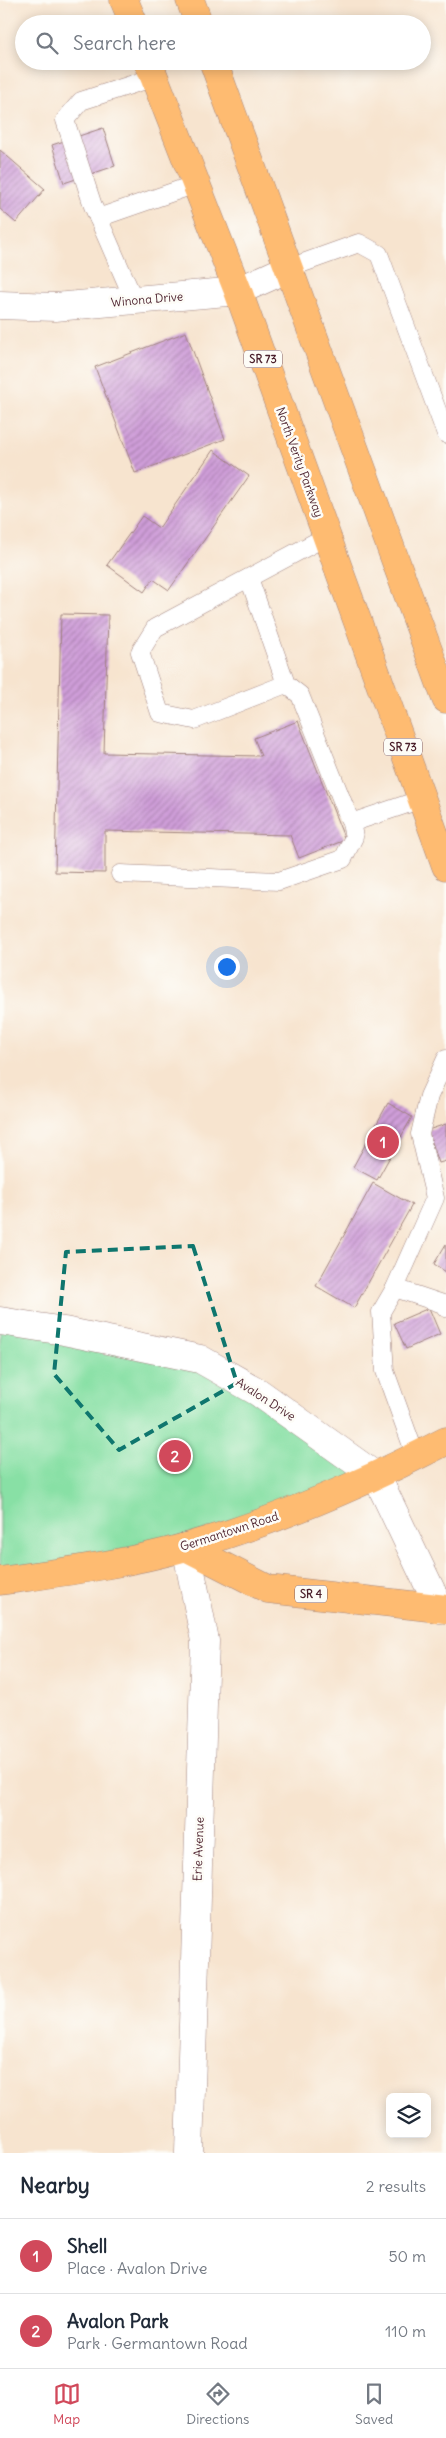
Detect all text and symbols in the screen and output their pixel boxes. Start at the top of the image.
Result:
search box [15,15,431,70]
icon: search [33,29,61,57]
text: Search here [73,31,176,55]
street label: Winona Drive [110,288,184,310]
road number: SR 73 [244,350,282,368]
street label: North Verity Parkway [273,405,327,519]
road number: SR 73 [384,739,422,756]
your location [214,954,240,980]
pin: 1 [367,1123,399,1161]
street label: Avalon Drive [233,1374,299,1424]
pin: 2 [159,1437,191,1475]
street label: Germantown Road [178,1508,280,1554]
road number: SR 4 [295,1586,327,1602]
street label: Erie Avenue [189,1817,207,1881]
map controls [386,2093,431,2138]
button: layers [386,2093,431,2138]
text: Nearby [20,2172,90,2199]
text: 2 results [366,2176,426,2196]
text: Shell [67,2234,107,2258]
text: 1 [33,2246,39,2266]
text: 50 m [388,2246,426,2266]
text: Place · Avalon Drive [67,2258,207,2278]
text: Avalon Park [67,2309,169,2333]
text: 2 [32,2321,40,2341]
text: 110 m [385,2321,426,2341]
text: Park · Germantown Road [67,2333,248,2353]
tab: Map [53,2380,81,2428]
tab: Directions [186,2380,249,2428]
tab: Saved [355,2380,393,2428]

